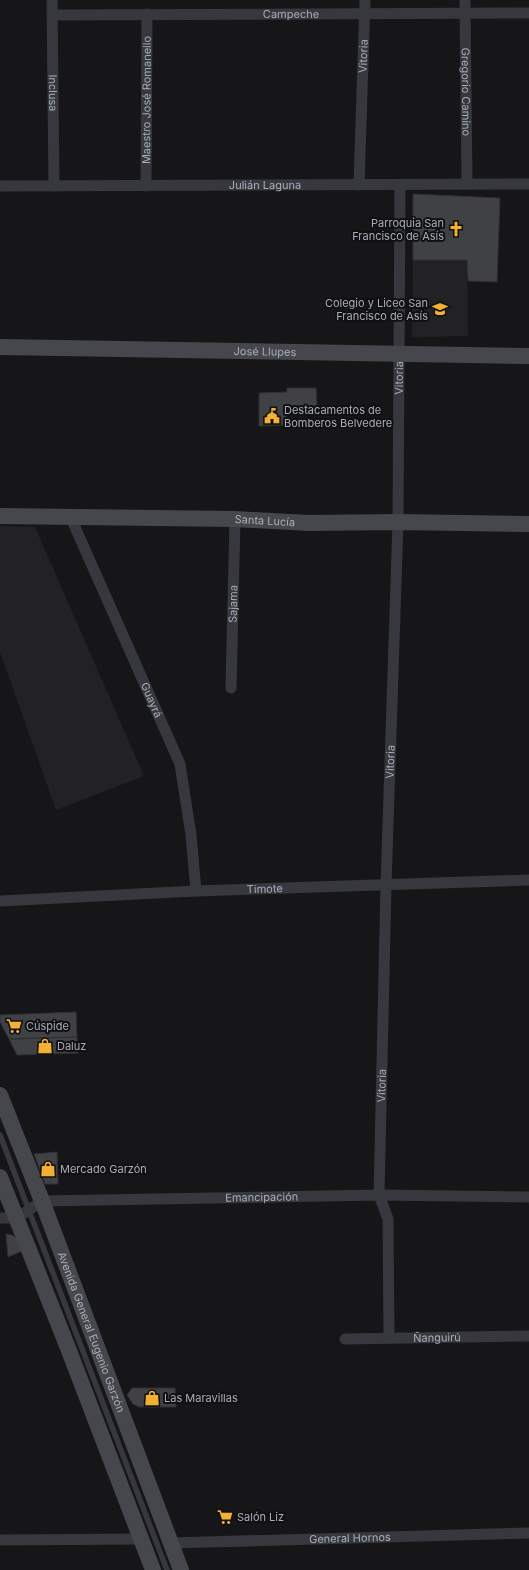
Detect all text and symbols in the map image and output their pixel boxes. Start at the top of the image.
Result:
street label: Campeche [263,7,319,21]
street label: Maestro José Romanello [139,36,154,164]
street label: Vitoria [356,39,371,73]
street label: Gregorio Camino [459,48,473,137]
street label: Inclusa [46,74,60,112]
street label: Julián Laguna [229,178,301,192]
place label: Parroquia San Francisco de Asís [352,216,444,243]
church icon: Parroquia San Francisco de Asís [447,220,465,238]
place label: Colegio y Liceo San Francisco de Asís [325,296,428,323]
school or university icon: Colegio y Liceo San Francisco de Asís [431,300,449,318]
street label: José Llupes [234,344,297,359]
street label: Vitoria [392,361,406,395]
place label: Destacamentos de Bomberos Belvedere [284,403,392,430]
public building icon: Destacamentos de Bomberos Belvedere [263,407,281,425]
street label: Santa Lucía [234,512,296,529]
street label: Sajama [226,585,240,623]
street label: Guayrá [138,680,166,720]
street label: Vitoria [383,745,398,779]
street label: Timote [247,881,283,896]
supermarket icon: Cúspide [5,1017,23,1035]
place label: Cúspide [26,1019,69,1033]
shop icon: Daluz [36,1037,54,1055]
place label: Daluz [57,1039,86,1053]
street label: Vitoria [374,1069,389,1103]
shop icon: Mercado Garzón [39,1160,57,1178]
place label: Mercado Garzón [60,1162,147,1176]
street label: Emancipación [225,1189,298,1205]
street label: Avenida General Eugenio Garzón [55,1250,128,1414]
street label: Ñanguirú [413,1330,461,1345]
shop icon: Las Maravillas [143,1389,161,1407]
place label: Las Maravillas [164,1391,238,1405]
supermarket icon: Salón Liz [216,1508,234,1526]
place label: Salón Liz [237,1510,284,1524]
street label: General Hornos [309,1530,391,1546]

